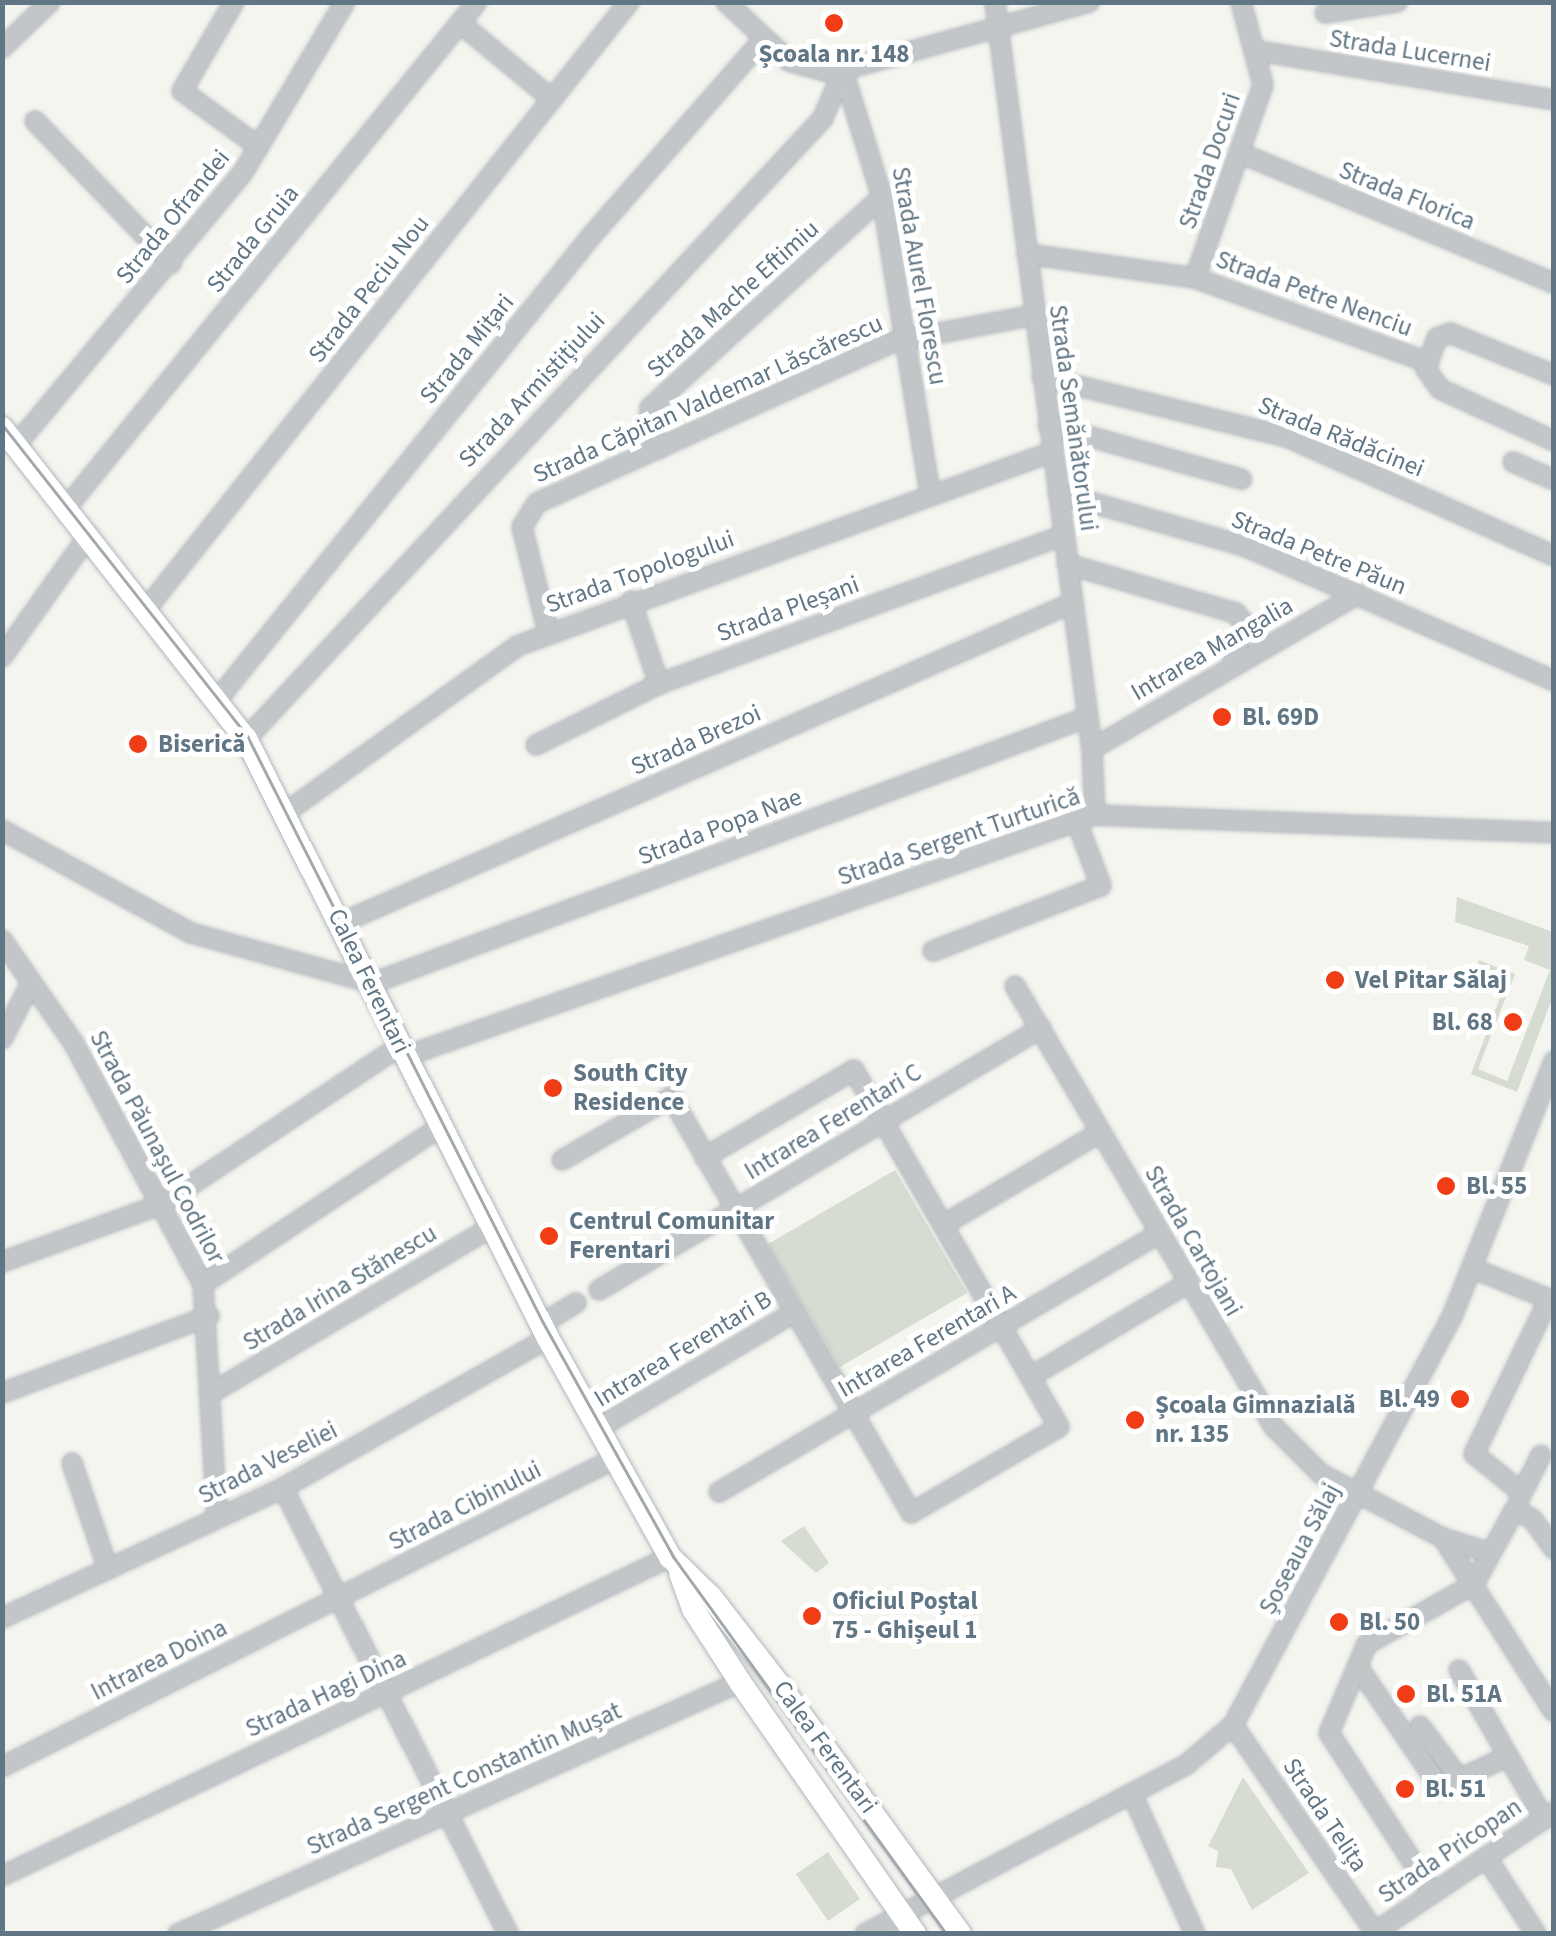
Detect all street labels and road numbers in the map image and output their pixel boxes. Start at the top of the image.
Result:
street label: Strada Lucernei [1327,23,1493,79]
street label: Strada Docuri [1173,89,1247,233]
street label: Strada Ofrandei [110,144,236,290]
street label: Strada Florica [1335,155,1479,237]
street label: Strada Aurel Florescu [885,164,953,388]
street label: Strada Gruia [200,179,306,299]
street label: Strada Peciu Nou [302,209,436,369]
street label: Strada Mache Eftimiu [641,214,825,384]
street label: Strada Petre Nenciu [1212,245,1416,343]
street label: Strada Mițari [413,288,521,410]
street label: Strada Semănătorului [1042,303,1104,533]
street label: Strada Armistițiului [452,306,612,474]
street label: Strada Căpitan Valdemar Lăscărescu [529,308,887,490]
street label: Strada Rădăcinei [1254,390,1428,484]
street label: Strada Petre Păun [1227,504,1411,602]
street label: Strada Topologului [542,524,738,620]
street label: Strada Pleșani [713,569,863,649]
street label: Intrarea Mangalia [1126,591,1298,707]
street label: Strada Brezoi [626,698,766,782]
street label: Strada Sergent Turturică [834,781,1084,893]
street label: Strada Popa Nae [634,782,806,872]
street label: Calea Ferentari [321,904,417,1058]
street label: Strada Păunașul Codrilor [83,1025,231,1269]
street label: Intrarea Ferentari C [739,1057,927,1187]
street label: Strada Cartojani [1138,1160,1248,1322]
street label: Strada Irina Stănescu [238,1218,442,1358]
street label: Intrarea Ferentari A [833,1278,1021,1404]
street label: Intrarea Ferentari B [589,1284,777,1414]
street label: Strada Veseliei [193,1415,343,1511]
street label: Strada Cibinului [384,1455,546,1557]
street label: Șoseaua Sălaj [1253,1478,1347,1620]
street label: Intrarea Doina [86,1613,232,1707]
street label: Strada Hagi Dina [241,1644,411,1744]
street label: Calea Ferentari [767,1675,883,1819]
street label: Strada Sergent Constantin Mușat [302,1696,626,1862]
street label: Strada Telița [1276,1752,1374,1878]
street label: Strada Pricopan [1373,1792,1527,1910]

